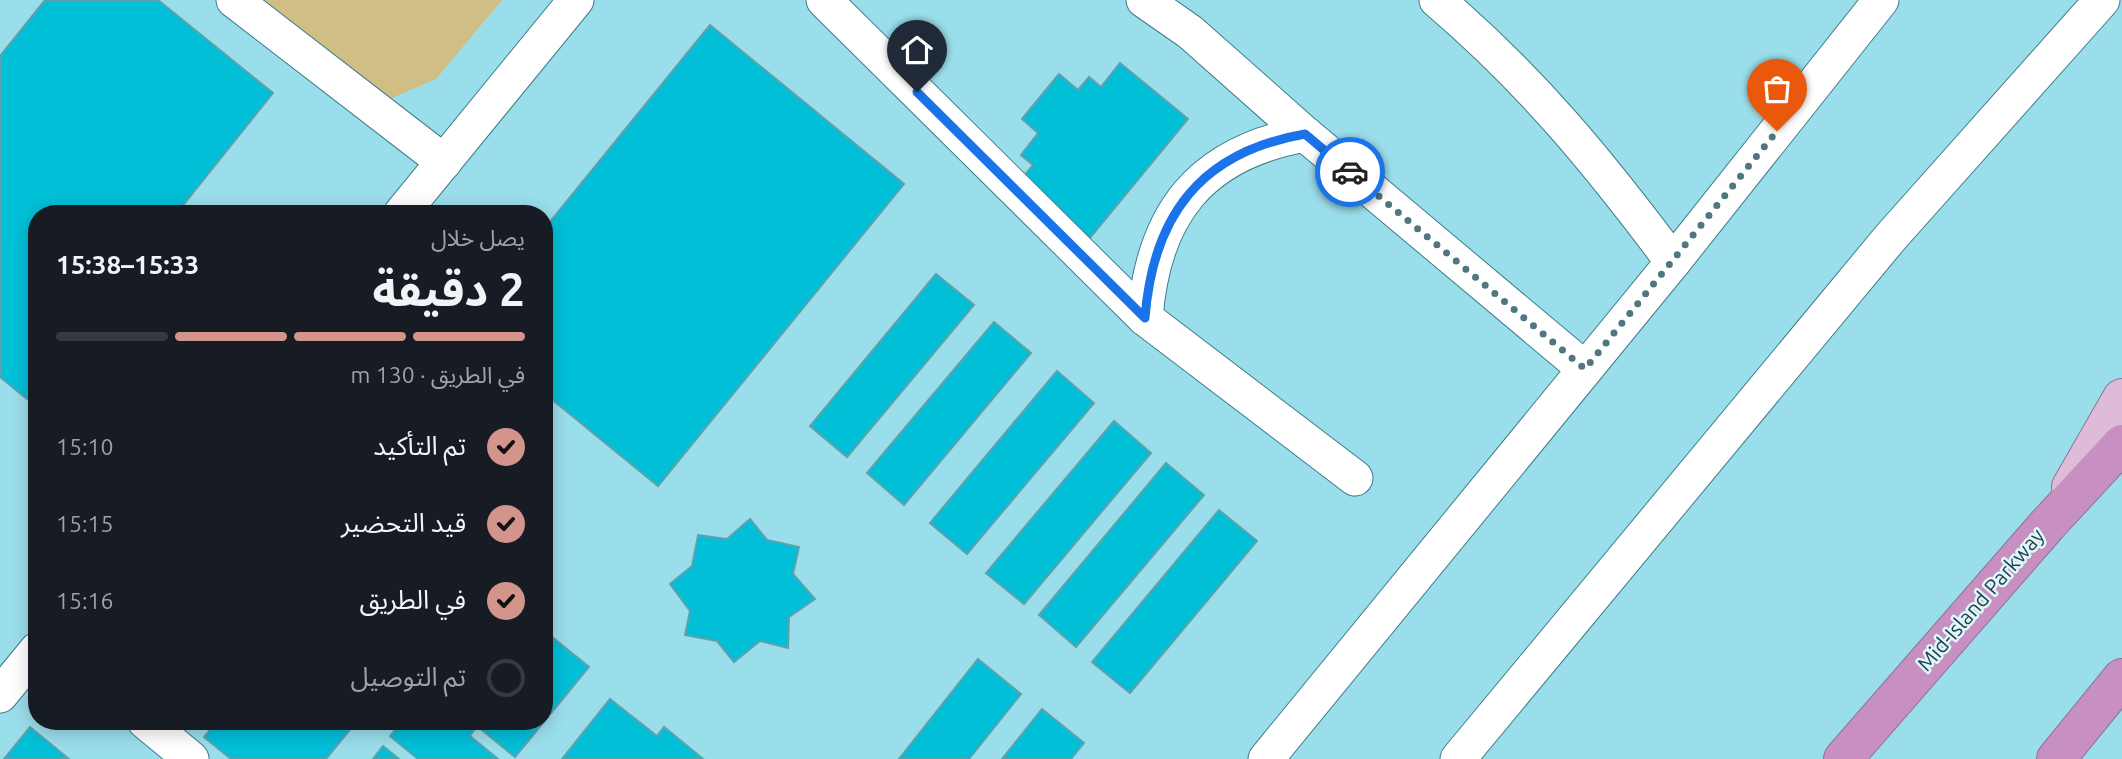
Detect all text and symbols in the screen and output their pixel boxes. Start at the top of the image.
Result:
pin [887,20,947,92]
icon: home [898,31,936,69]
pin [1747,59,1807,131]
icon: bag [1758,70,1796,108]
courier [1315,137,1385,207]
icon: car [1331,153,1369,191]
text: يصل خلال [431,225,525,250]
text: 15:33–15:38 [56,250,199,279]
text: 2 دقيقة [372,263,525,315]
text: في الطريق · 130 m [351,362,525,387]
icon: check [487,428,525,466]
text: تم التأكيد [373,431,466,460]
text: 15:10 [56,434,114,459]
icon: check [487,505,525,543]
text: قيد التحضير [341,508,466,537]
text: 15:15 [56,511,114,536]
street label: Mid-Island Parkway [1912,523,2049,675]
icon: check [487,582,525,620]
text: في الطريق [360,585,466,614]
text: 15:16 [56,588,114,613]
text: تم التوصيل [351,662,466,691]

